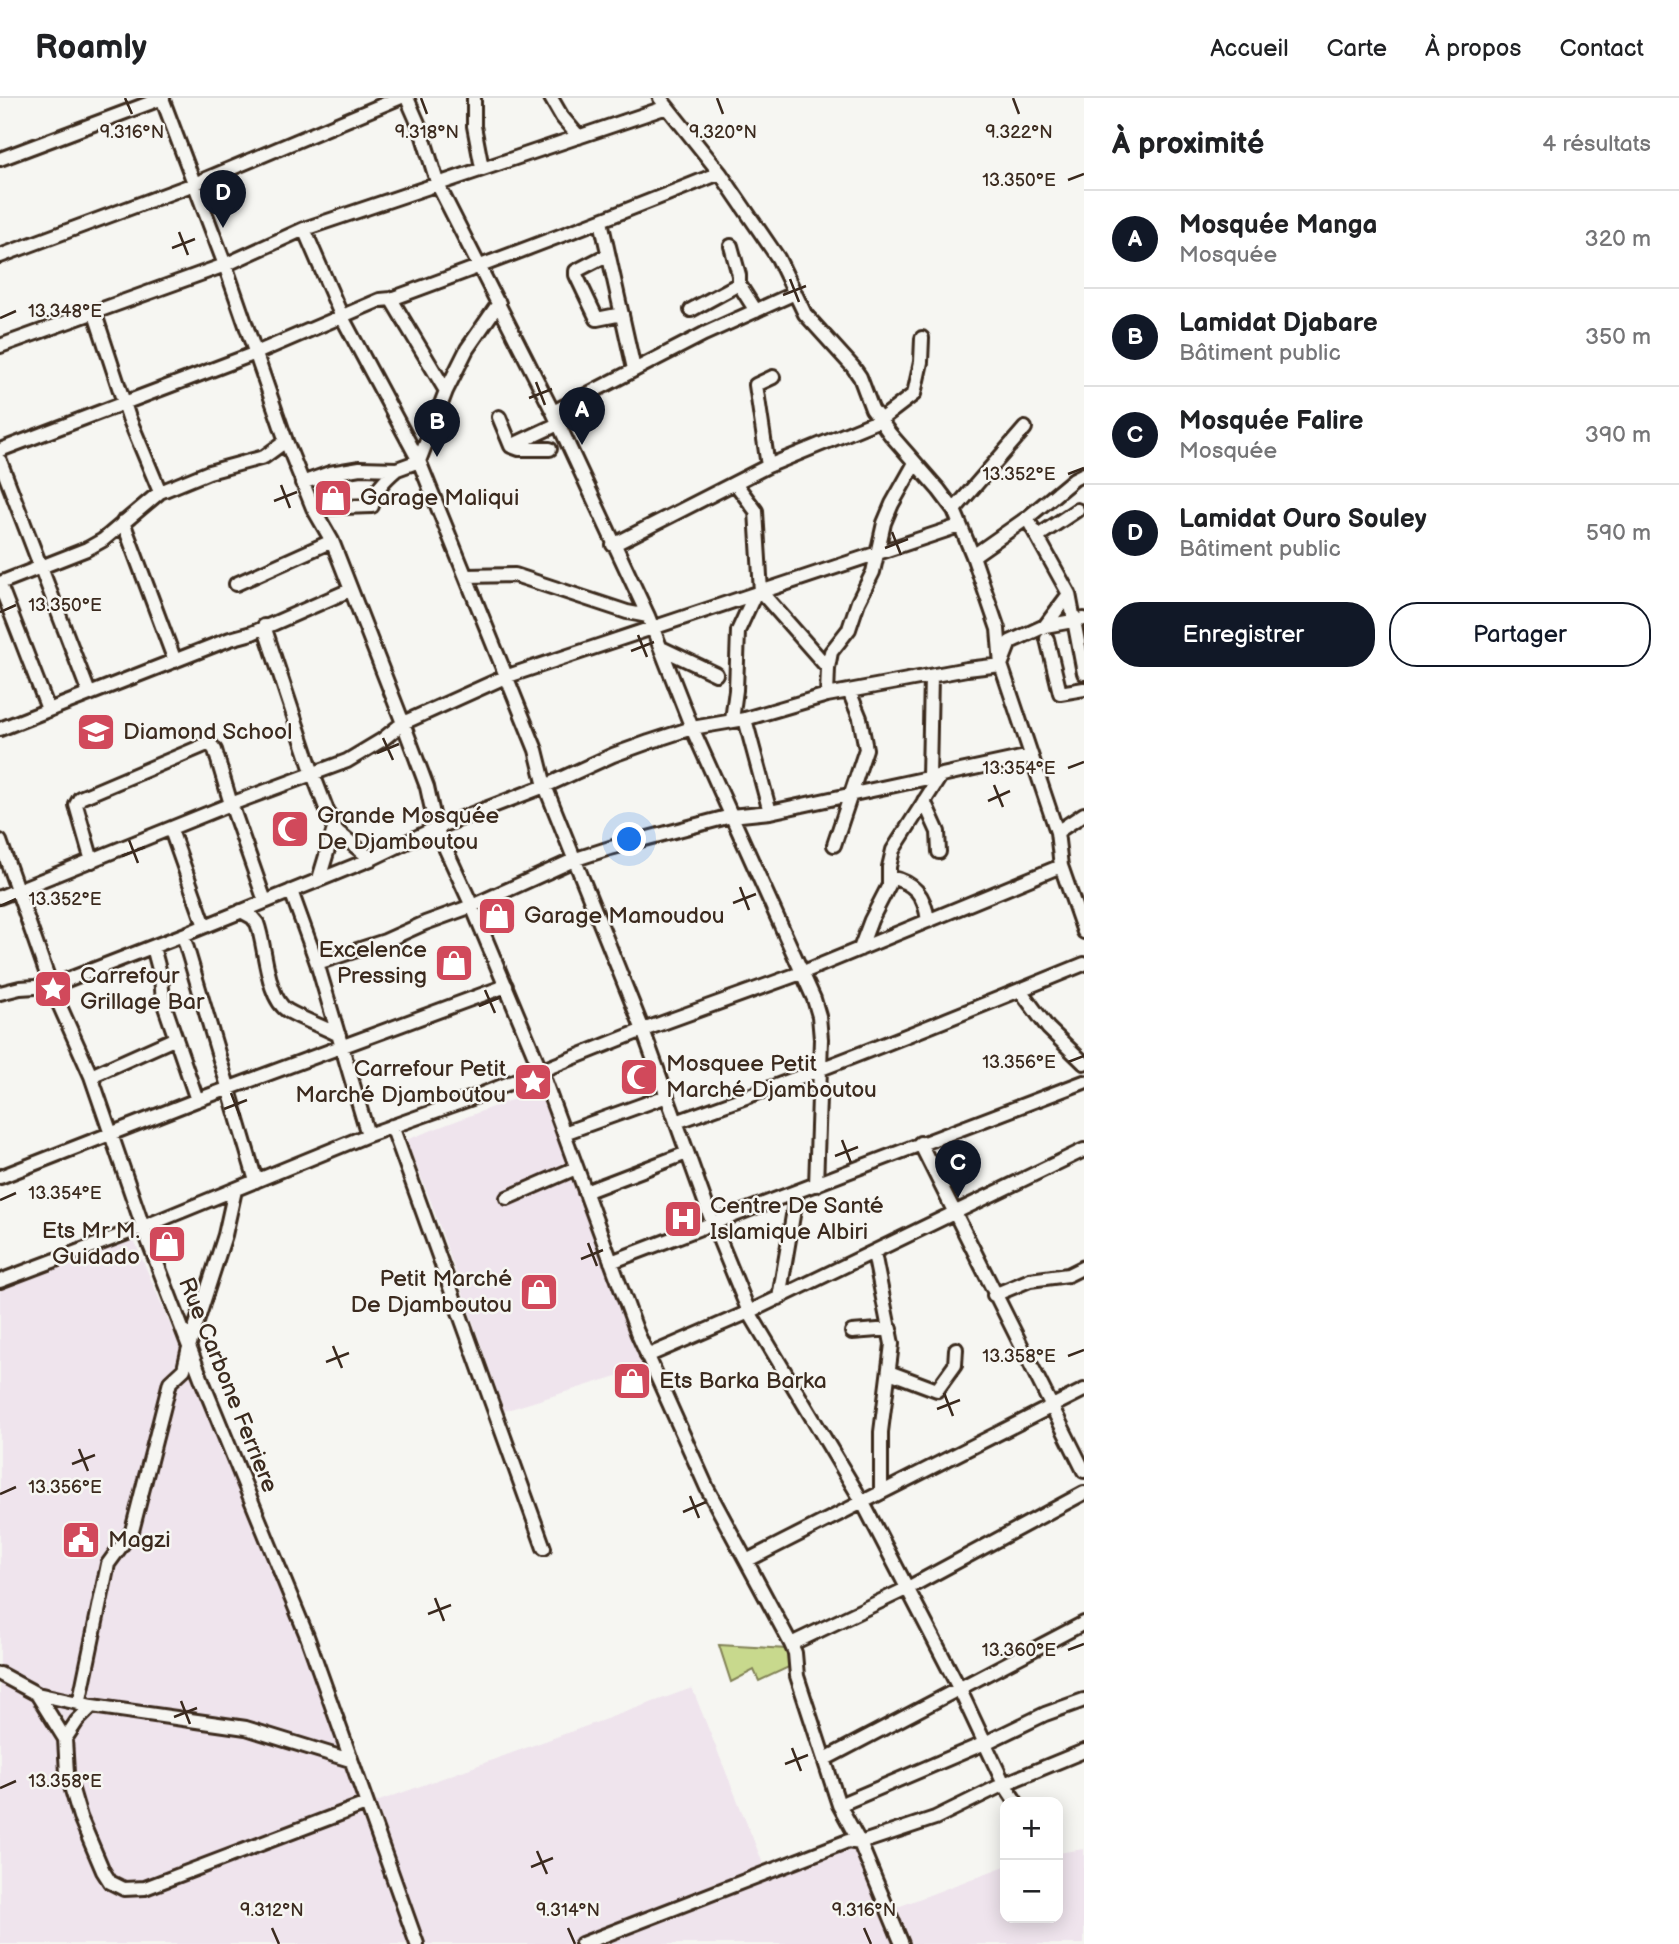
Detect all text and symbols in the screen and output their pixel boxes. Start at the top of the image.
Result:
text: Roamly [35,28,147,68]
text: Accueil [1210,34,1289,63]
text: Carte [1327,34,1387,63]
text: À propos [1425,34,1521,63]
text: Contact [1559,34,1644,63]
text: 9.316°N [100,122,164,143]
text: 9.318°N [395,122,459,143]
text: 9.320°N [689,122,757,143]
text: 9.322°N [985,122,1053,143]
text: À proximité [1112,126,1264,162]
text: 4 résultats [1542,130,1651,158]
pin: D [200,170,246,228]
text: 13.350°E [982,170,1056,191]
text: Mosquée Manga [1179,210,1377,241]
text: A [1128,225,1142,253]
text: 320 m [1585,225,1651,253]
text: Mosquée [1179,241,1277,269]
text: 13.348°E [28,301,102,322]
text: Lamidat Djabare [1179,308,1378,339]
text: B [1127,323,1143,351]
text: 350 m [1585,323,1651,351]
text: Bâtiment public [1179,339,1341,367]
pin: A [559,387,605,445]
pin: B [414,399,460,457]
text: Mosquée Falire [1179,406,1363,437]
text: C [1127,421,1143,449]
text: 390 m [1585,421,1651,449]
text: Mosquée [1179,437,1277,465]
text: 13.352°E [982,464,1056,485]
shop icon: Garage Maliqui [312,477,354,519]
place label: Garage Maliqui [360,484,519,512]
text: Lamidat Ouro Souley [1179,504,1427,535]
text: D [1127,519,1143,547]
text: 590 m [1586,519,1651,547]
text: Bâtiment public [1179,535,1341,563]
text: 13.350°E [28,595,102,616]
button: Enregistrer [1112,602,1375,667]
button: Partager [1389,602,1651,667]
school or university icon: Diamond School [75,711,117,753]
place label: Diamond School [123,718,292,746]
text: 13.354°E [982,758,1056,779]
place label: Grande Mosquée De Djamboutou [317,802,499,856]
mosque icon: Grande Mosquée De Djamboutou [269,808,311,850]
your location [612,822,646,856]
text: 13.352°E [28,889,102,910]
shop icon: Garage Mamoudou [476,895,518,937]
place label: Garage Mamoudou [524,902,725,930]
place label: Excelence Pressing [318,936,427,990]
shop icon: Excelence Pressing [433,942,475,984]
place label: Carrefour Grillage Bar [80,962,205,1016]
place icon: Carrefour Grillage Bar [32,968,74,1010]
place label: Mosquee Petit Marché Djamboutou [666,1050,877,1104]
text: 13.356°E [982,1052,1056,1073]
place label: Carrefour Petit Marché Djamboutou [295,1055,506,1109]
mosque icon: Mosquee Petit Marché Djamboutou [618,1056,660,1098]
place icon: Carrefour Petit Marché Djamboutou [512,1061,554,1103]
pin: C [935,1140,981,1198]
text: 13.354°E [28,1183,102,1204]
place label: Centre De Santé Islamique Albiri [710,1192,884,1246]
hospital icon: Centre De Santé Islamique Albiri [662,1198,704,1240]
place label: Ets Mr M. Guidado [42,1217,140,1271]
shop icon: Ets Mr M. Guidado [146,1223,188,1265]
place label: Petit Marché De Djamboutou [351,1265,512,1319]
shop icon: Petit Marché De Djamboutou [518,1271,560,1313]
street label: Rue Carbone Ferriere [172,1273,284,1497]
text: 13.358°E [982,1346,1056,1367]
shop icon: Ets Barka Barka [611,1360,653,1402]
place label: Ets Barka Barka [659,1367,827,1395]
text: 13.356°E [28,1477,102,1498]
public building icon: Magzi [60,1519,102,1561]
place label: Magzi [108,1526,171,1554]
text: 13.360°E [982,1640,1056,1661]
text: 13.358°E [28,1771,102,1792]
map controls [1000,1797,1063,1923]
button: + [1000,1797,1063,1860]
button: − [1000,1860,1063,1923]
text: 9.312°N [240,1900,304,1921]
text: 9.314°N [536,1900,600,1921]
text: 9.316°N [832,1900,896,1921]

